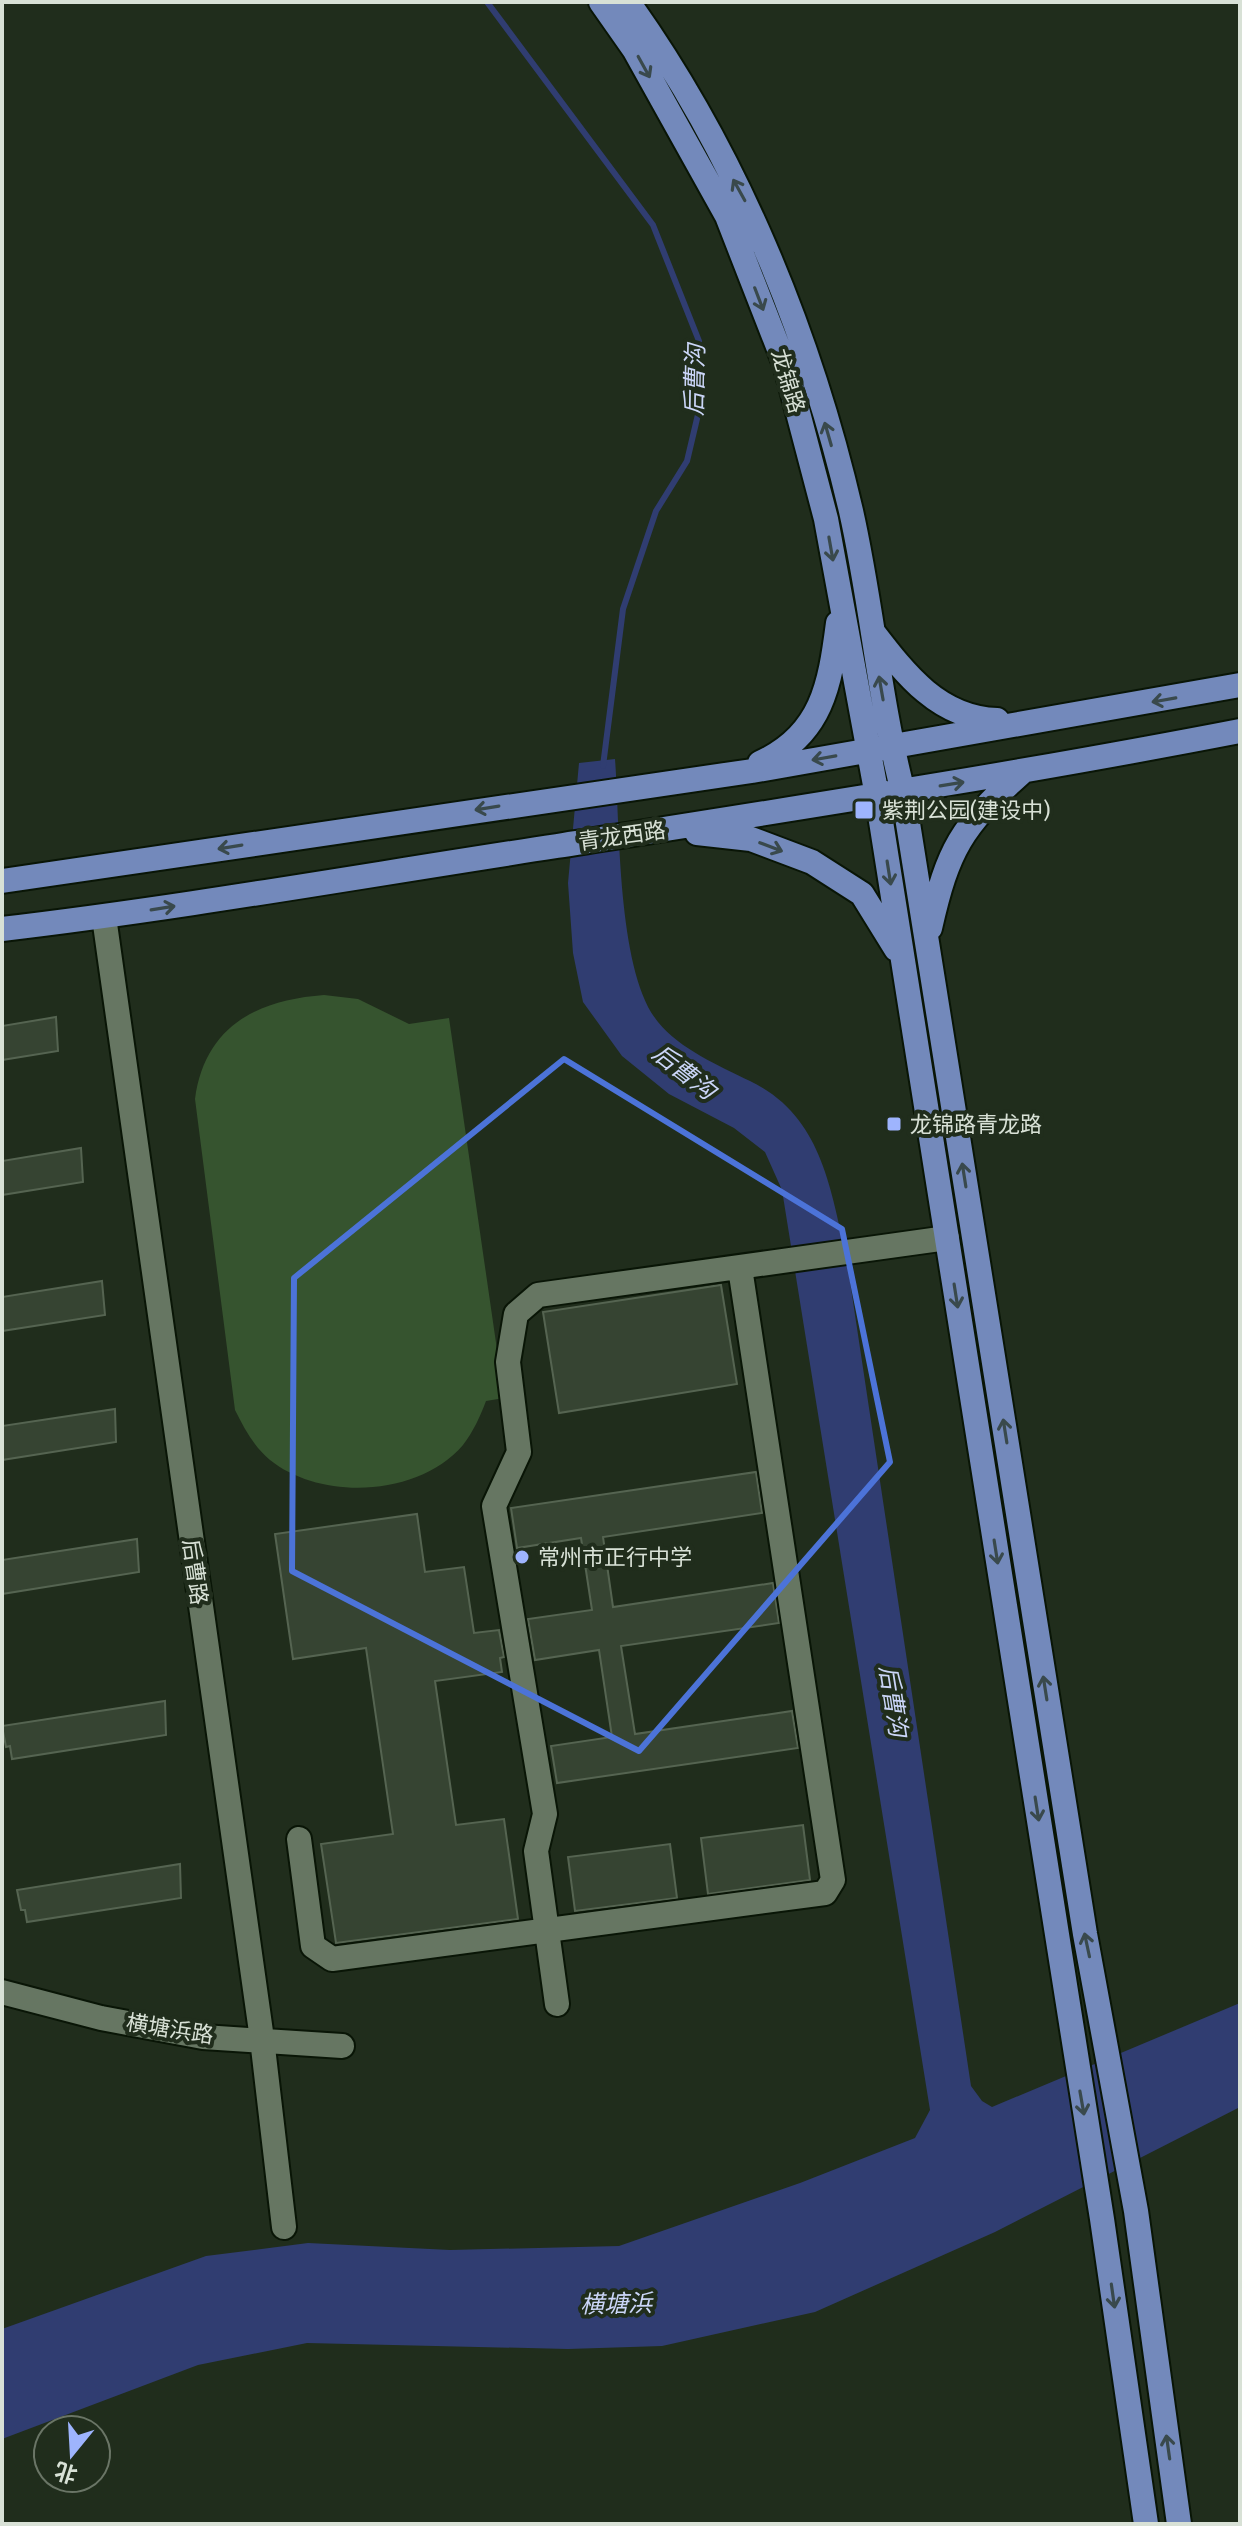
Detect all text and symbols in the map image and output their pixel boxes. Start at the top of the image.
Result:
one-way arrow [636,55,652,78]
one-way arrow [731,179,747,202]
one-way arrow [753,286,768,311]
water label: 后曹沟 [680,341,710,416]
street label: 龙锦路 [765,345,811,417]
one-way arrow [820,421,835,447]
one-way arrow [825,535,840,561]
one-way arrow [873,676,888,701]
one-way arrow [1151,694,1177,709]
one-way arrow [812,752,838,767]
one-way arrow [938,776,964,791]
place label: 紫荆公园(建设中) [882,797,1050,824]
marker: 紫荆公园(建设中) [853,799,875,821]
one-way arrow [475,802,500,817]
street label: 青龙西路 [577,817,667,855]
one-way arrow [218,840,243,855]
one-way arrow [758,841,783,855]
one-way arrow [882,860,897,885]
one-way arrow [149,899,175,914]
water label: 后曹沟 [647,1039,723,1107]
place label: 龙锦路青龙路 [910,1111,1042,1138]
marker: 龙锦路青龙路 [885,1115,903,1133]
one-way arrow [956,1162,971,1188]
one-way arrow [949,1282,964,1308]
one-way arrow [996,1419,1011,1445]
street label: 后曹路 [177,1537,213,1607]
one-way arrow [990,1539,1005,1565]
place label: 常州市正行中学 [538,1544,692,1571]
marker: 常州市正行中学 [513,1548,531,1566]
water label: 后曹沟 [874,1663,913,1742]
one-way arrow [1037,1676,1052,1701]
one-way arrow [1030,1796,1045,1821]
one-way arrow [1079,1933,1094,1958]
street label: 横塘浜路 [124,2009,216,2049]
one-way arrow [1076,2090,1091,2115]
one-way arrow [1106,2283,1121,2308]
water label: 横塘浜 [580,2289,654,2319]
north arrow [32,2414,112,2494]
one-way arrow [1160,2435,1175,2460]
text: 北 [51,2456,81,2489]

